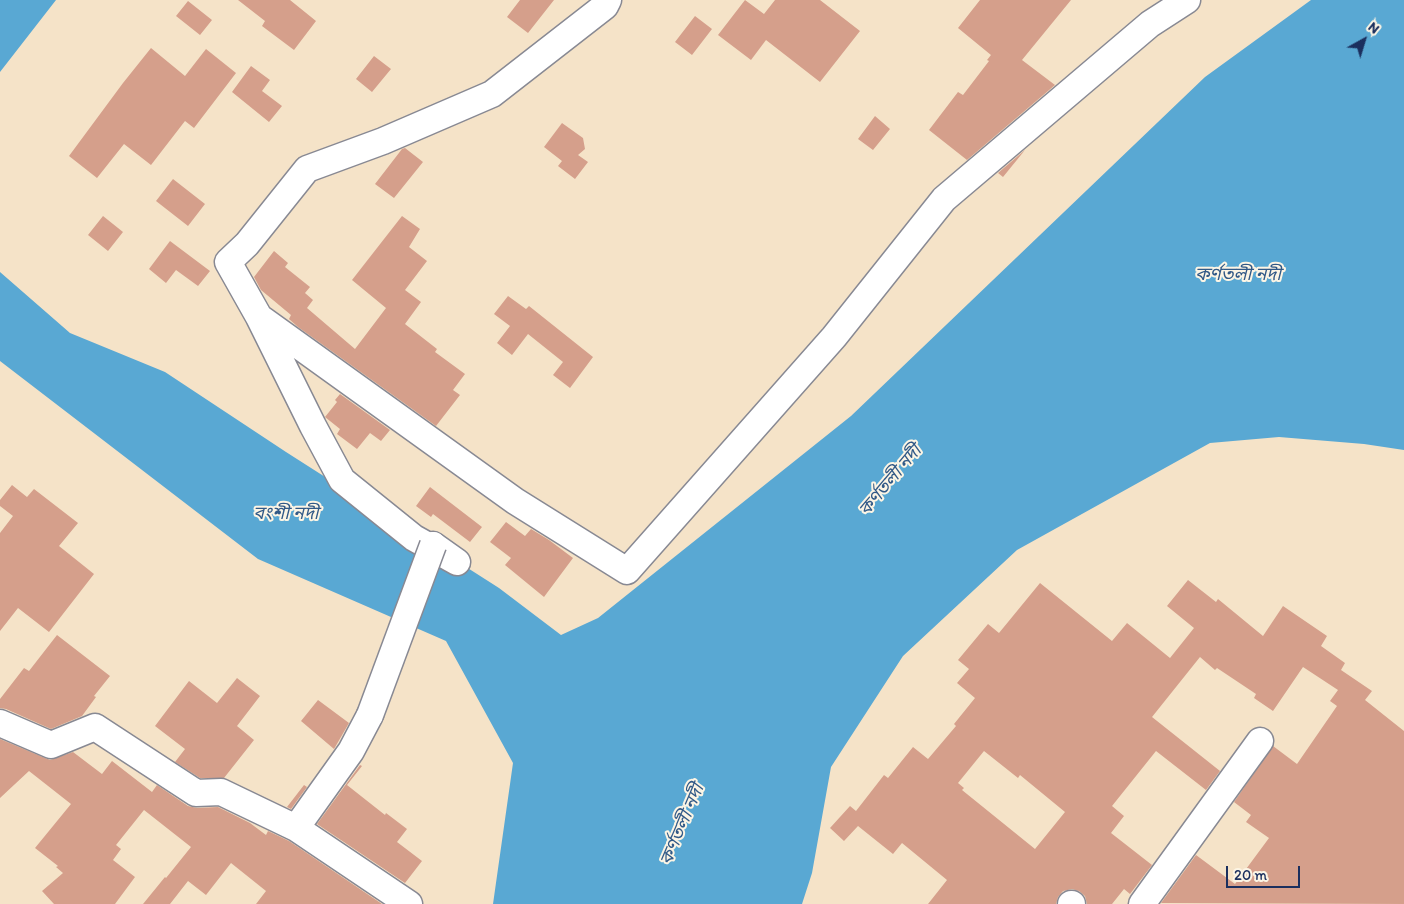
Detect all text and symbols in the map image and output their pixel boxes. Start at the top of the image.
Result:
north arrow [1339,15,1389,65]
text: N [1365,18,1383,38]
water label: কর্ণতলী নদী [1195,264,1281,286]
water label: কর্ণতলী নদী [855,441,927,521]
water label: বংশী নদী [253,503,319,525]
water label: কর্ণতলী নদী [656,781,710,869]
scale bar [1229,856,1303,888]
text: 20 m [1234,866,1267,884]

